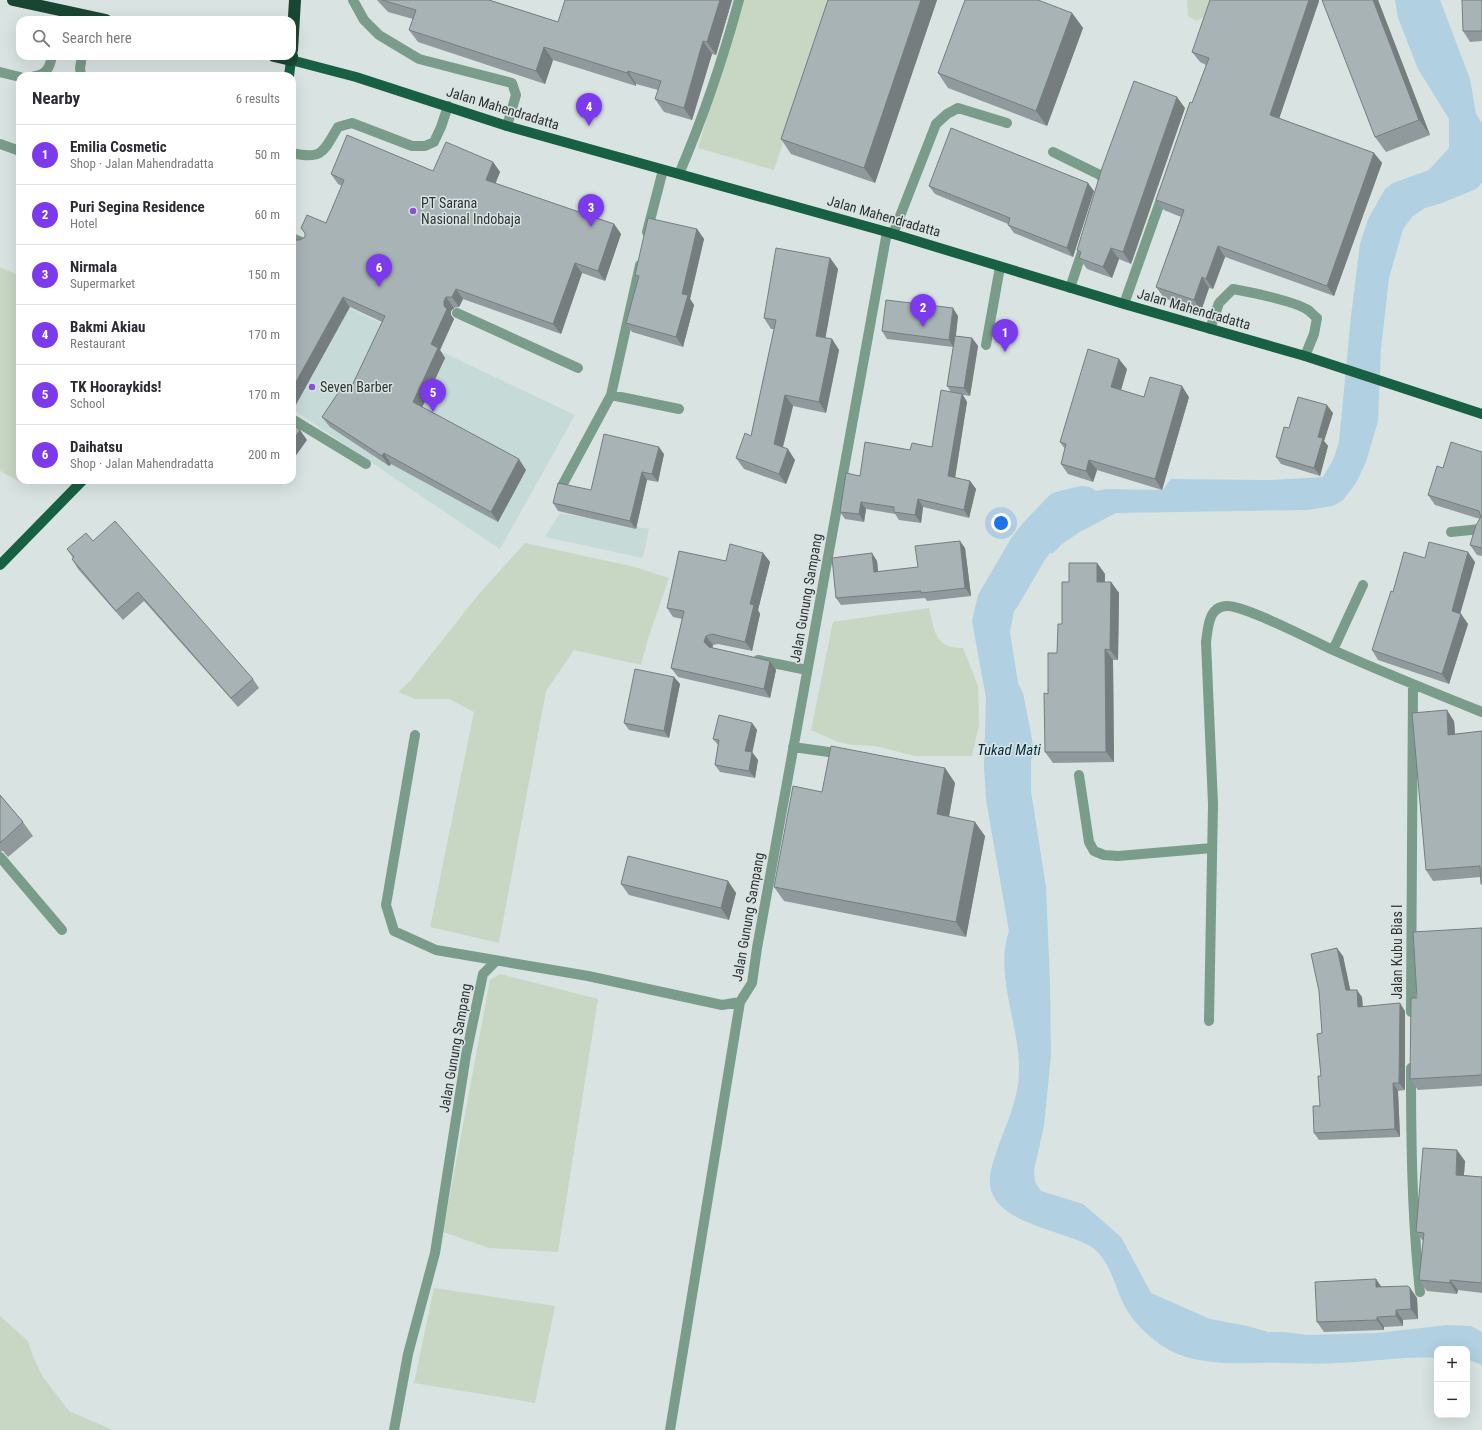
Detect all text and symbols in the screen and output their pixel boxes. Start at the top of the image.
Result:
search box [16,16,296,60]
icon: search [30,27,52,49]
text: Search here [62,29,132,47]
street label: Jalan Mahendradatta [445,83,561,133]
text: Nearby [32,88,80,108]
text: 6 results [236,91,280,106]
pin: 4 [576,93,602,126]
text: Emilia Cosmetic [70,138,167,156]
text: 1 [42,147,48,162]
text: 50 m [254,147,280,162]
text: Shop · Jalan Mahendradatta [70,156,214,171]
street label: Jalan Mahendradatta [826,192,942,240]
pin: 3 [578,194,604,227]
place label: PT Sarana Nasional Indobaja [421,195,521,227]
text: Puri Segina Residence [70,198,205,216]
marker: PT Sarana Nasional Indobaja [408,206,418,216]
text: 2 [42,207,48,222]
text: 60 m [254,207,280,222]
text: Hotel [70,216,98,231]
pin: 6 [366,254,392,287]
text: Nirmala [70,258,117,276]
text: 3 [42,267,48,282]
text: 150 m [248,267,280,282]
text: Supermarket [70,276,135,291]
street label: Jalan Mahendradatta [1136,285,1252,333]
pin: 2 [910,294,936,327]
text: Bakmi Akiau [70,318,145,336]
pin: 1 [992,319,1018,352]
text: 4 [42,327,48,342]
text: 170 m [248,327,280,342]
text: Restaurant [70,336,125,351]
text: TK Hooraykids! [70,378,162,396]
place label: Seven Barber [320,379,393,395]
pin: 5 [420,379,446,412]
marker: Seven Barber [307,382,317,392]
text: 5 [42,387,48,402]
text: 170 m [248,387,280,402]
text: School [70,396,105,411]
text: Daihatsu [70,438,123,456]
text: 6 [42,447,48,462]
text: 200 m [248,447,280,462]
text: Shop · Jalan Mahendradatta [70,456,214,471]
your location [991,513,1011,533]
street label: Jalan Gunung Sampang [787,532,825,664]
water label: Tukad Mati [977,741,1042,759]
street label: Jalan Gunung Sampang [729,851,767,983]
street label: Jalan Kubu Bias I [1389,904,1405,1000]
street label: Jalan Gunung Sampang [436,982,474,1114]
map controls [1434,1346,1470,1418]
button: + [1434,1346,1470,1382]
button: − [1434,1382,1470,1418]

